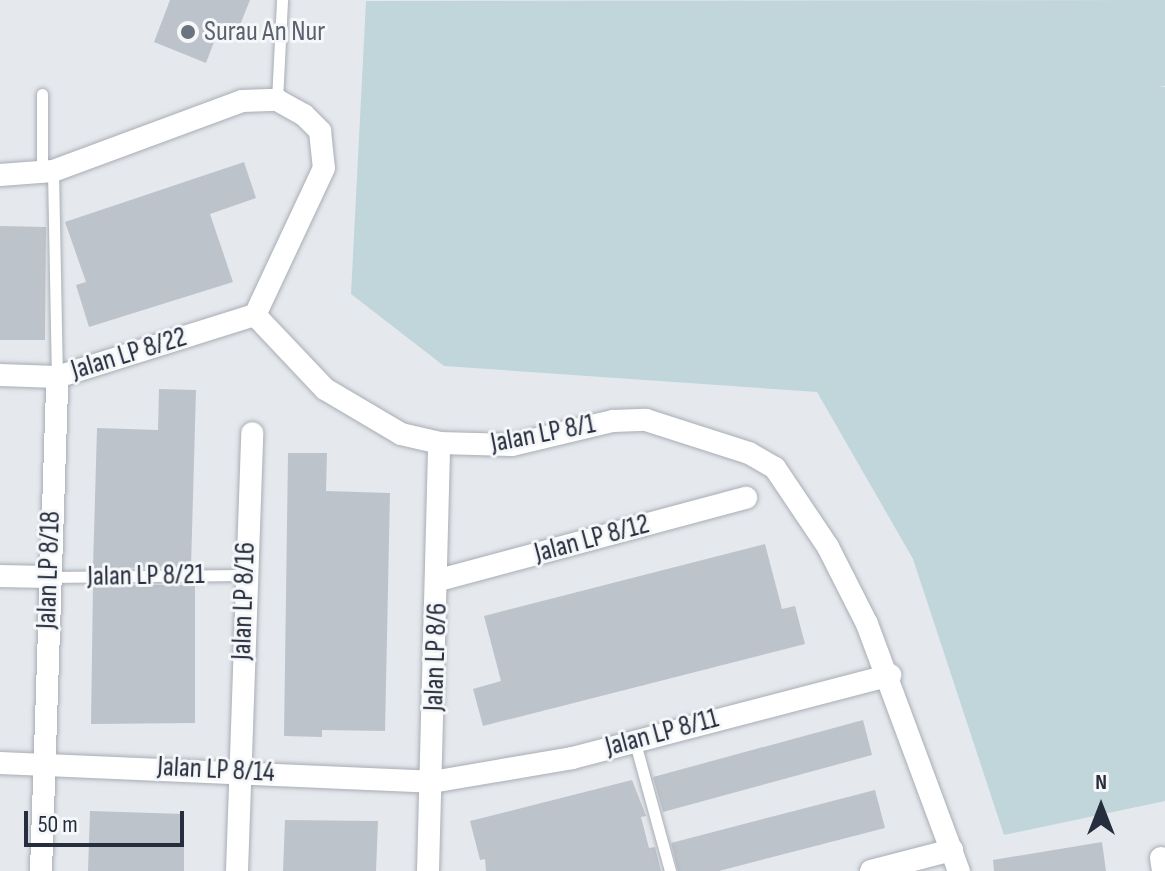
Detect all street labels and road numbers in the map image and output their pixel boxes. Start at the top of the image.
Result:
street label: Jalan LP 8/22 [67,321,191,387]
street label: Jalan LP 8/1 [488,407,598,461]
street label: Jalan LP 8/12 [531,508,653,570]
street label: Jalan LP 8/18 [30,510,68,630]
street label: Jalan LP 8/16 [225,541,263,661]
street label: Jalan LP 8/21 [87,558,205,594]
street label: Jalan LP 8/6 [417,602,455,712]
street label: Jalan LP 8/11 [602,702,722,764]
street label: Jalan LP 8/14 [156,750,276,790]

